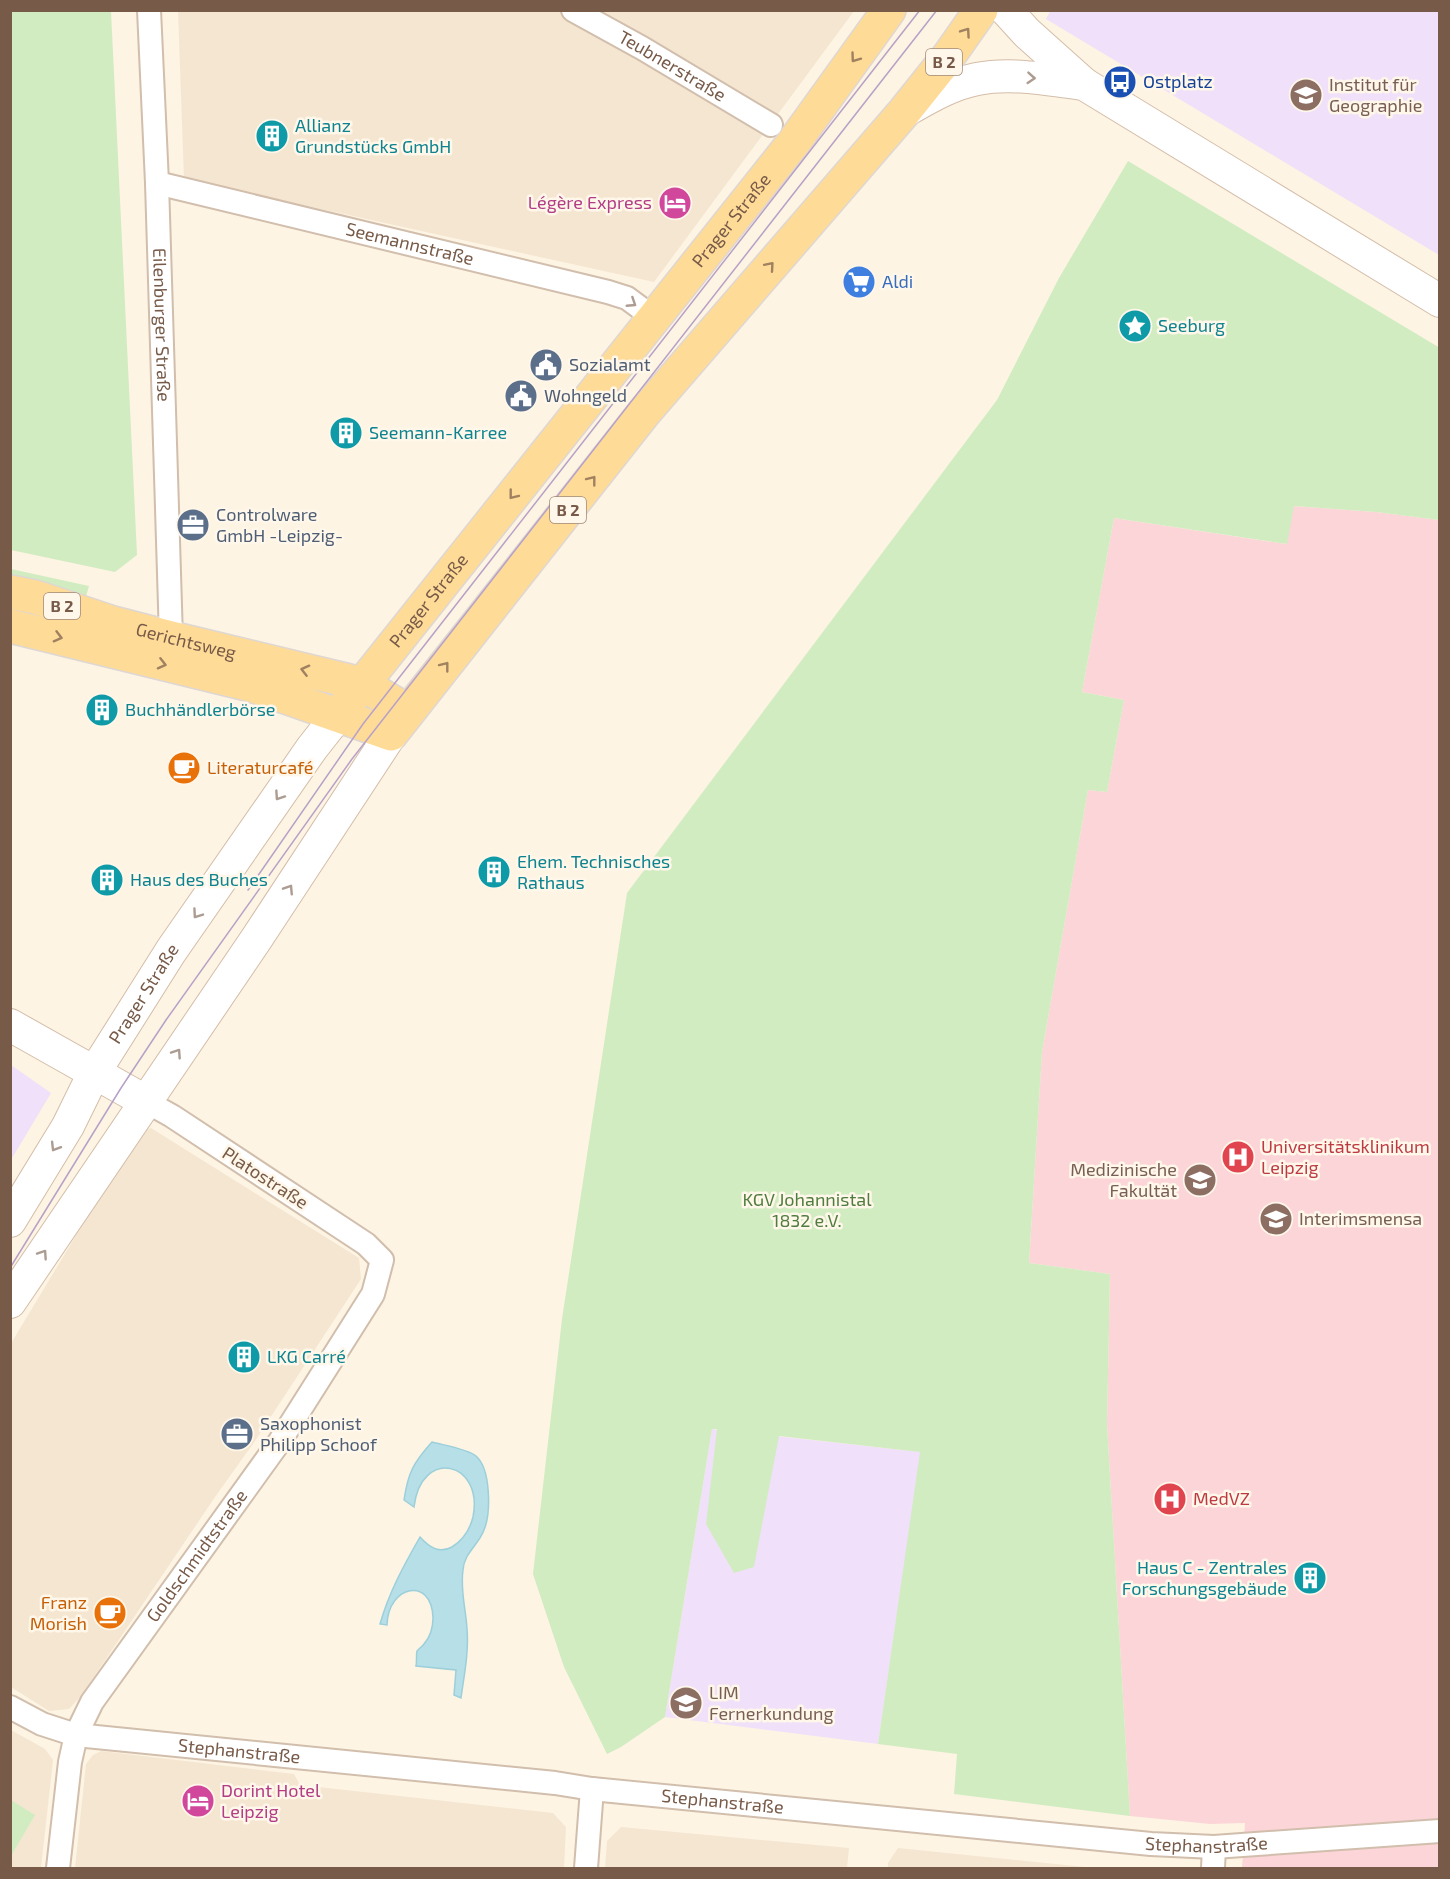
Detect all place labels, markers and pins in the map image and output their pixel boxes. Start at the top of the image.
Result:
bus stop icon: Ostplatz [1102,64,1138,100]
place label: Ostplatz [1143,70,1213,92]
place label: Institut für Geographie [1329,73,1422,116]
school or university icon: Institut für Geographie [1288,77,1324,113]
place label: Allianz Grundstücks GmbH [295,114,451,157]
building icon: Allianz Grundstücks GmbH [254,118,290,154]
hotel icon: Légère Express [657,185,693,221]
place label: Légère Express [528,191,652,213]
supermarket icon: Aldi [841,264,877,300]
place label: Aldi [882,270,913,292]
place icon: Seeburg [1117,308,1153,344]
place label: Seeburg [1158,314,1225,336]
public building icon: Sozialamt [528,347,564,383]
place label: Sozialamt [569,353,651,375]
public building icon: Wohngeld [503,378,539,414]
place label: Wohngeld [544,384,627,406]
building icon: Seemann-Karree [328,415,364,451]
place label: Seemann-Karree [369,421,507,443]
place label: Controlware GmbH -Leipzig- [216,503,343,546]
office icon: Controlware GmbH -Leipzig- [175,507,211,543]
building icon: Buchhändlerbörse [84,692,120,728]
place label: Buchhändlerbörse [125,698,276,720]
cafe icon: Literaturcafé [166,750,202,786]
place label: Literaturcafé [207,756,314,778]
place label: Ehem. Technisches Rathaus [517,850,670,893]
building icon: Ehem. Technisches Rathaus [476,854,512,890]
building icon: Haus des Buches [89,862,125,898]
place label: Haus des Buches [130,868,268,890]
place label: Universitätsklinikum Leipzig [1261,1135,1430,1178]
hospital icon: Universitätsklinikum Leipzig [1220,1139,1256,1175]
place label: Medizinische Fakultät [1070,1158,1177,1201]
school or university icon: Medizinische Fakultät [1182,1162,1218,1198]
school or university icon: Interimsmensa [1258,1201,1294,1237]
place label: Interimsmensa [1299,1207,1422,1229]
building icon: LKG Carré [226,1339,262,1375]
place label: LKG Carré [267,1345,346,1367]
place label: Saxophonist Philipp Schoof [260,1412,378,1455]
office icon: Saxophonist Philipp Schoof [219,1416,255,1452]
hospital icon: MedVZ [1152,1481,1188,1517]
place label: MedVZ [1193,1487,1250,1509]
place label: Haus C - Zentrales Forschungsgebäude [1122,1556,1287,1599]
building icon: Haus C - Zentrales Forschungsgebäude [1292,1560,1328,1596]
place label: Franz Morish [30,1591,87,1634]
cafe icon: Franz Morish [92,1595,128,1631]
place label: LIM Fernerkundung [709,1681,834,1724]
school or university icon: LIM Fernerkundung [668,1685,704,1721]
place label: Dorint Hotel Leipzig [221,1779,321,1822]
hotel icon: Dorint Hotel Leipzig [180,1783,216,1819]

